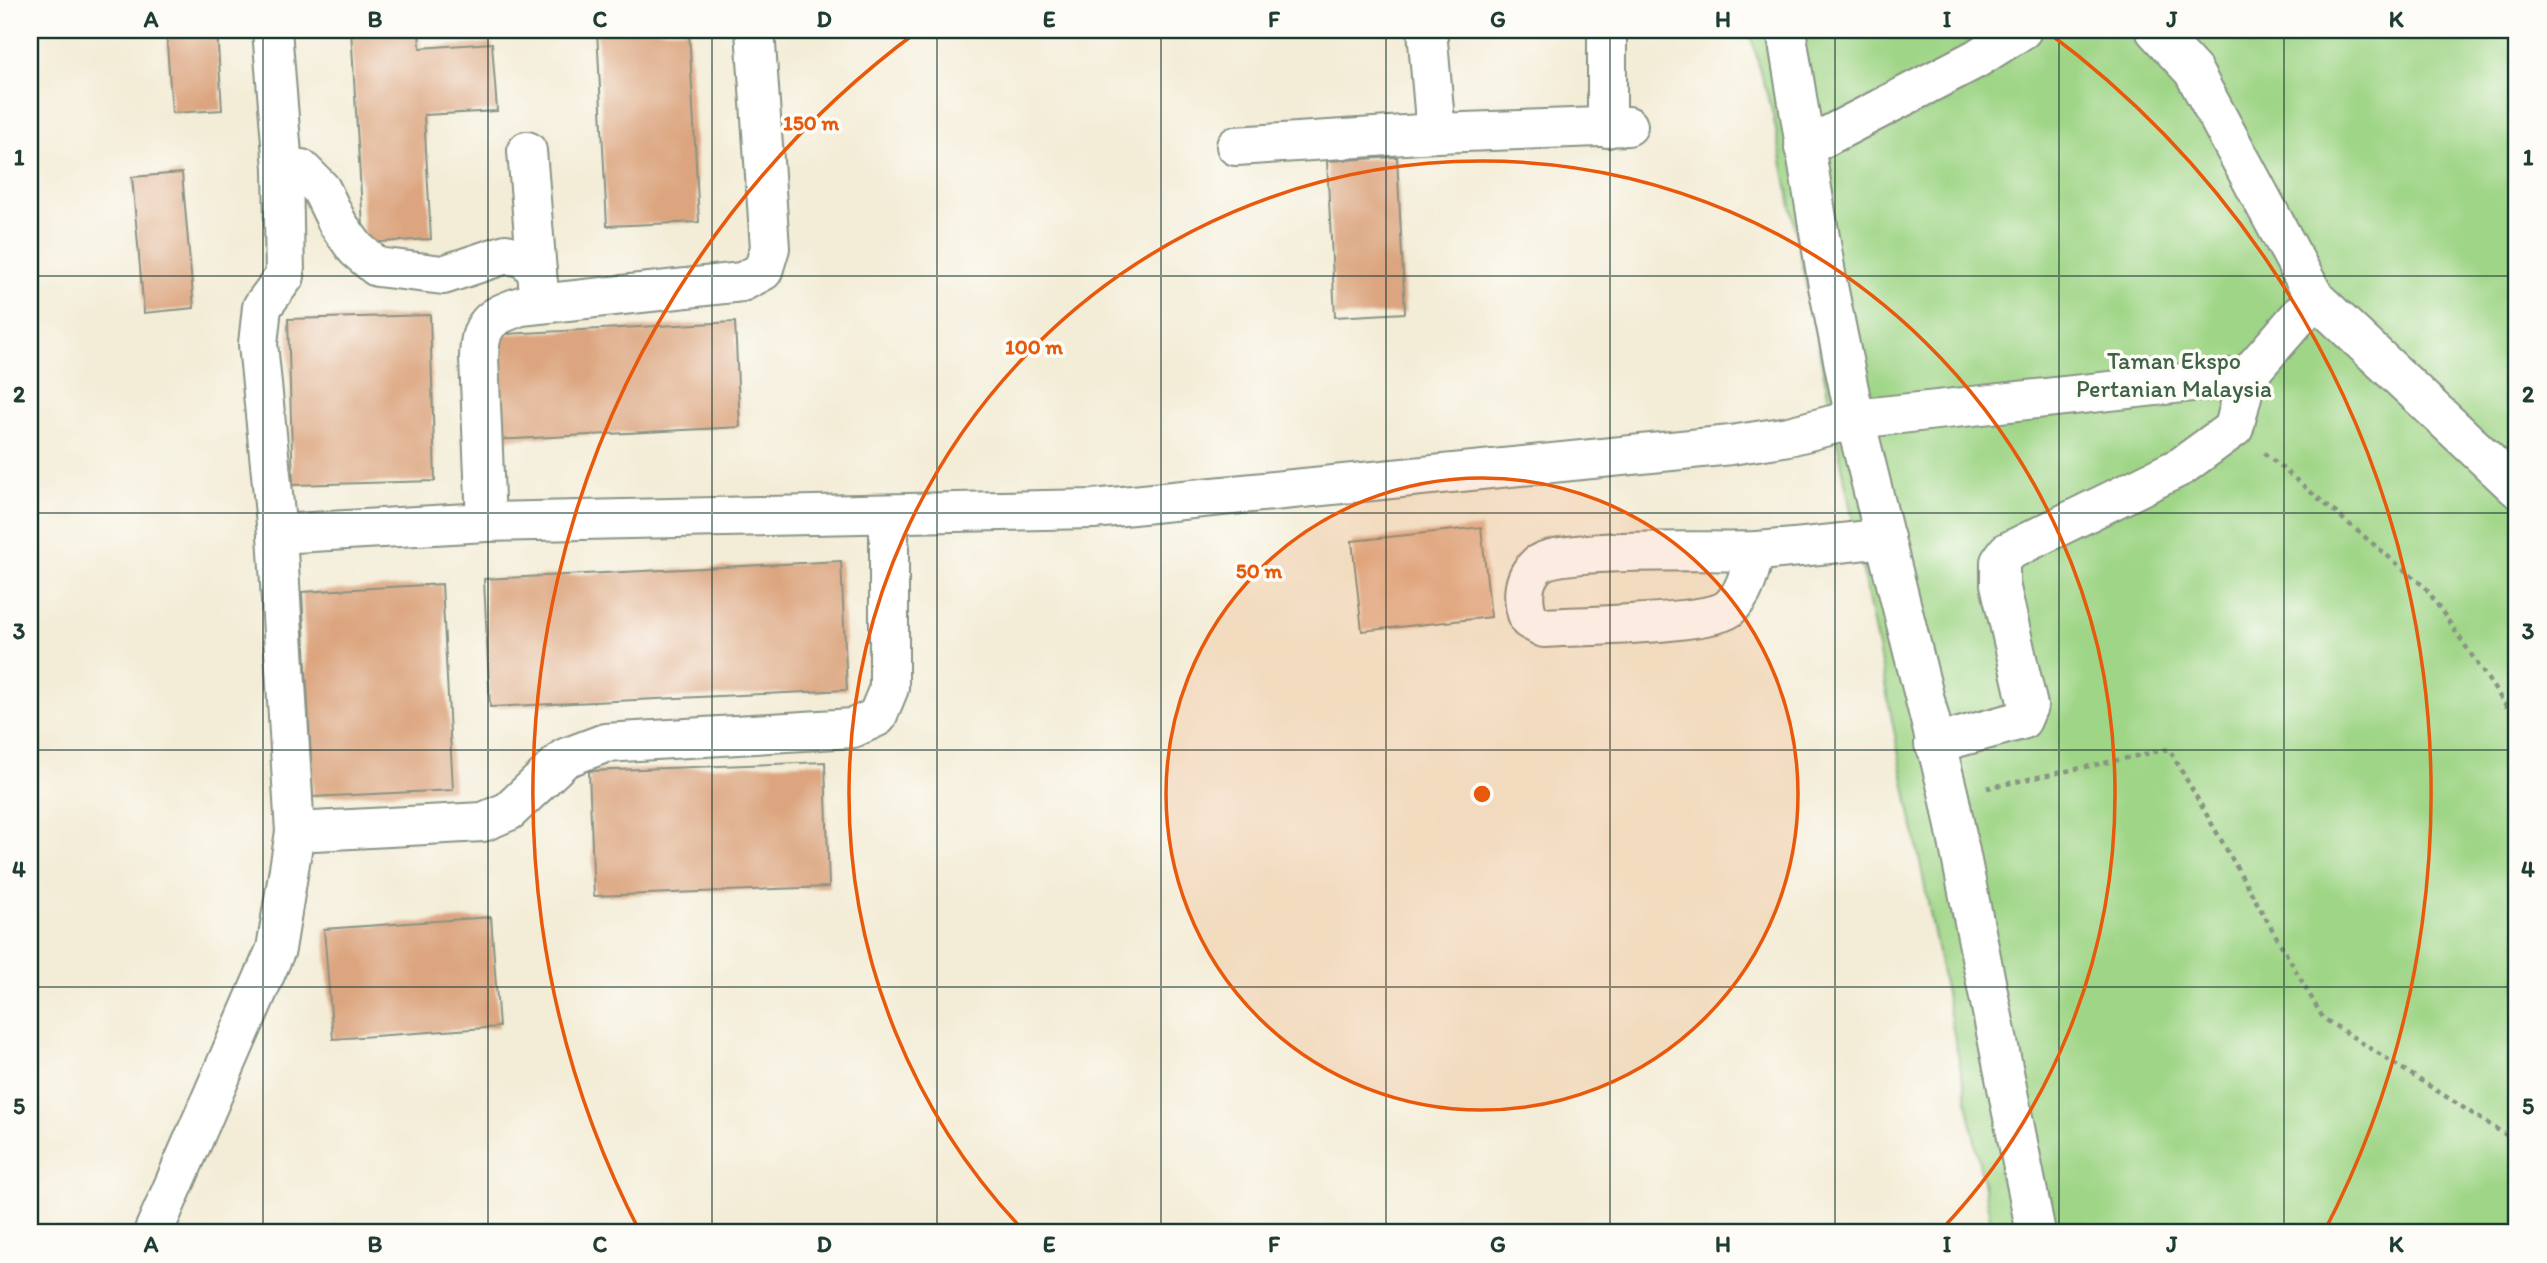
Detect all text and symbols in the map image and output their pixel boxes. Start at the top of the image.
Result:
text: A [143,5,159,33]
text: B [368,5,383,33]
text: C [593,5,608,33]
text: D [816,5,832,33]
text: E [1043,5,1056,33]
text: F [1268,5,1281,33]
text: G [1490,5,1506,33]
text: H [1715,5,1731,33]
text: I [1943,5,1952,33]
text: J [2165,5,2178,33]
text: K [2389,5,2404,33]
text: 150 m [783,110,839,135]
text: 1 [14,143,25,171]
text: 1 [2523,143,2534,171]
text: 100 m [1005,334,1063,359]
park label: Taman Ekspo Pertanian Malaysia [2076,346,2272,403]
text: 2 [13,380,26,408]
text: 2 [2522,380,2535,408]
text: 50 m [1236,558,1283,583]
text: 3 [13,617,26,645]
text: 3 [2522,617,2535,645]
centre of rings [1470,782,1494,806]
text: 4 [12,855,26,883]
text: 4 [2521,855,2535,883]
text: 5 [13,1092,25,1120]
text: 5 [2522,1092,2534,1120]
text: A [143,1230,159,1258]
text: B [368,1230,383,1258]
text: C [593,1230,608,1258]
text: D [816,1230,832,1258]
text: E [1043,1230,1056,1258]
text: F [1268,1230,1281,1258]
text: G [1490,1230,1506,1258]
text: H [1715,1230,1731,1258]
text: I [1943,1230,1952,1258]
text: J [2165,1230,2178,1258]
text: K [2389,1230,2404,1258]

